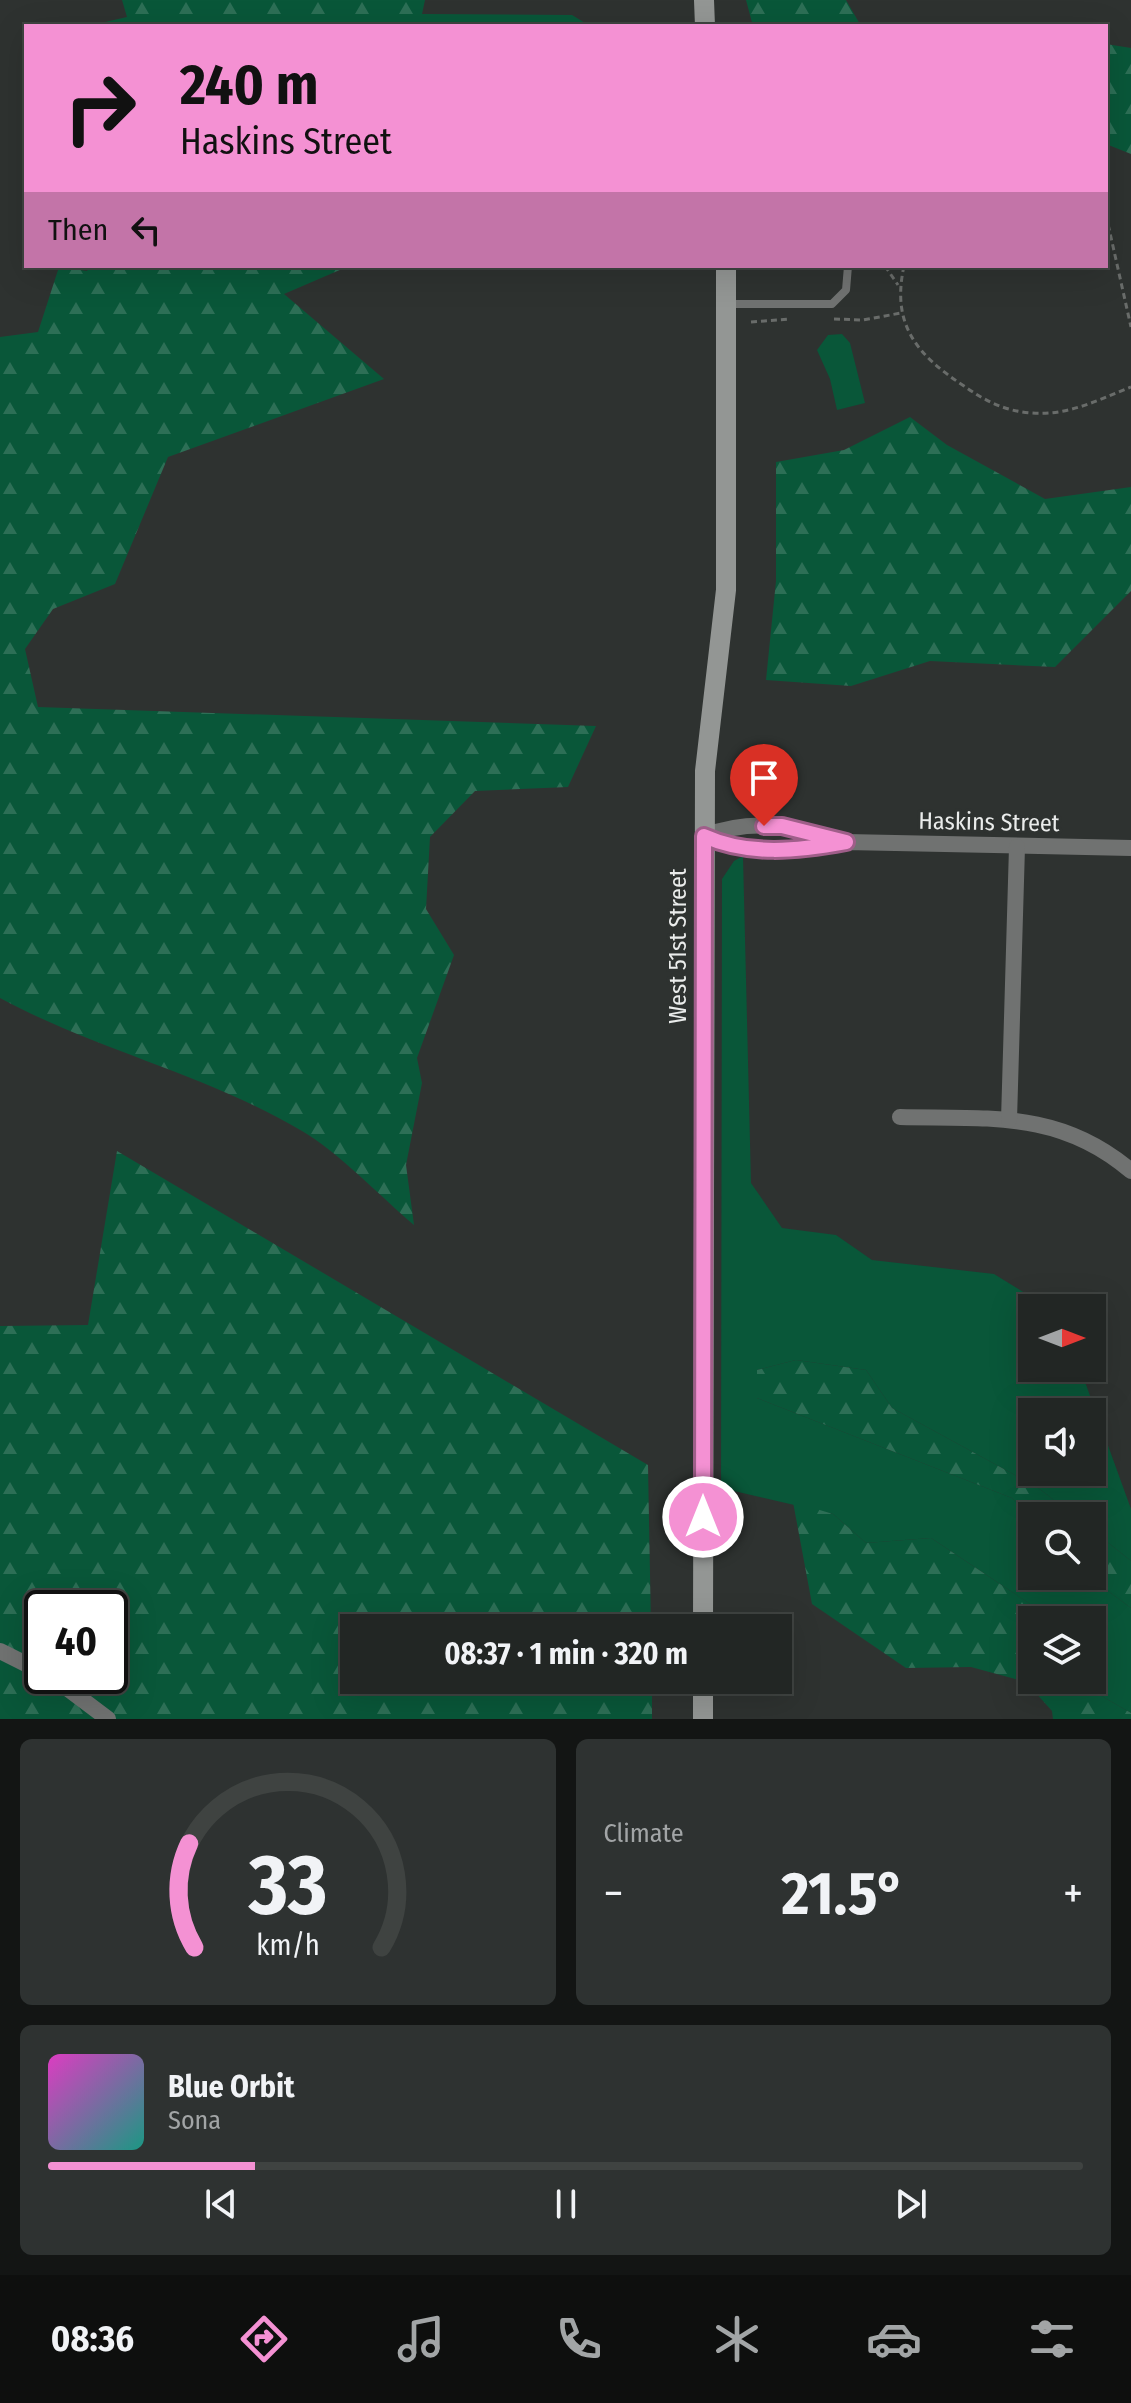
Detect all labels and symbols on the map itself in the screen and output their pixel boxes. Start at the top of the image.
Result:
pin [730,744,798,826]
street label: Haskins Street [918,807,1060,837]
street label: West 51st Street [664,868,692,1024]
north arrow [1018,1294,1106,1382]
position arrow [661,1475,745,1559]
speed limit sign: 40 [24,1590,128,1694]

